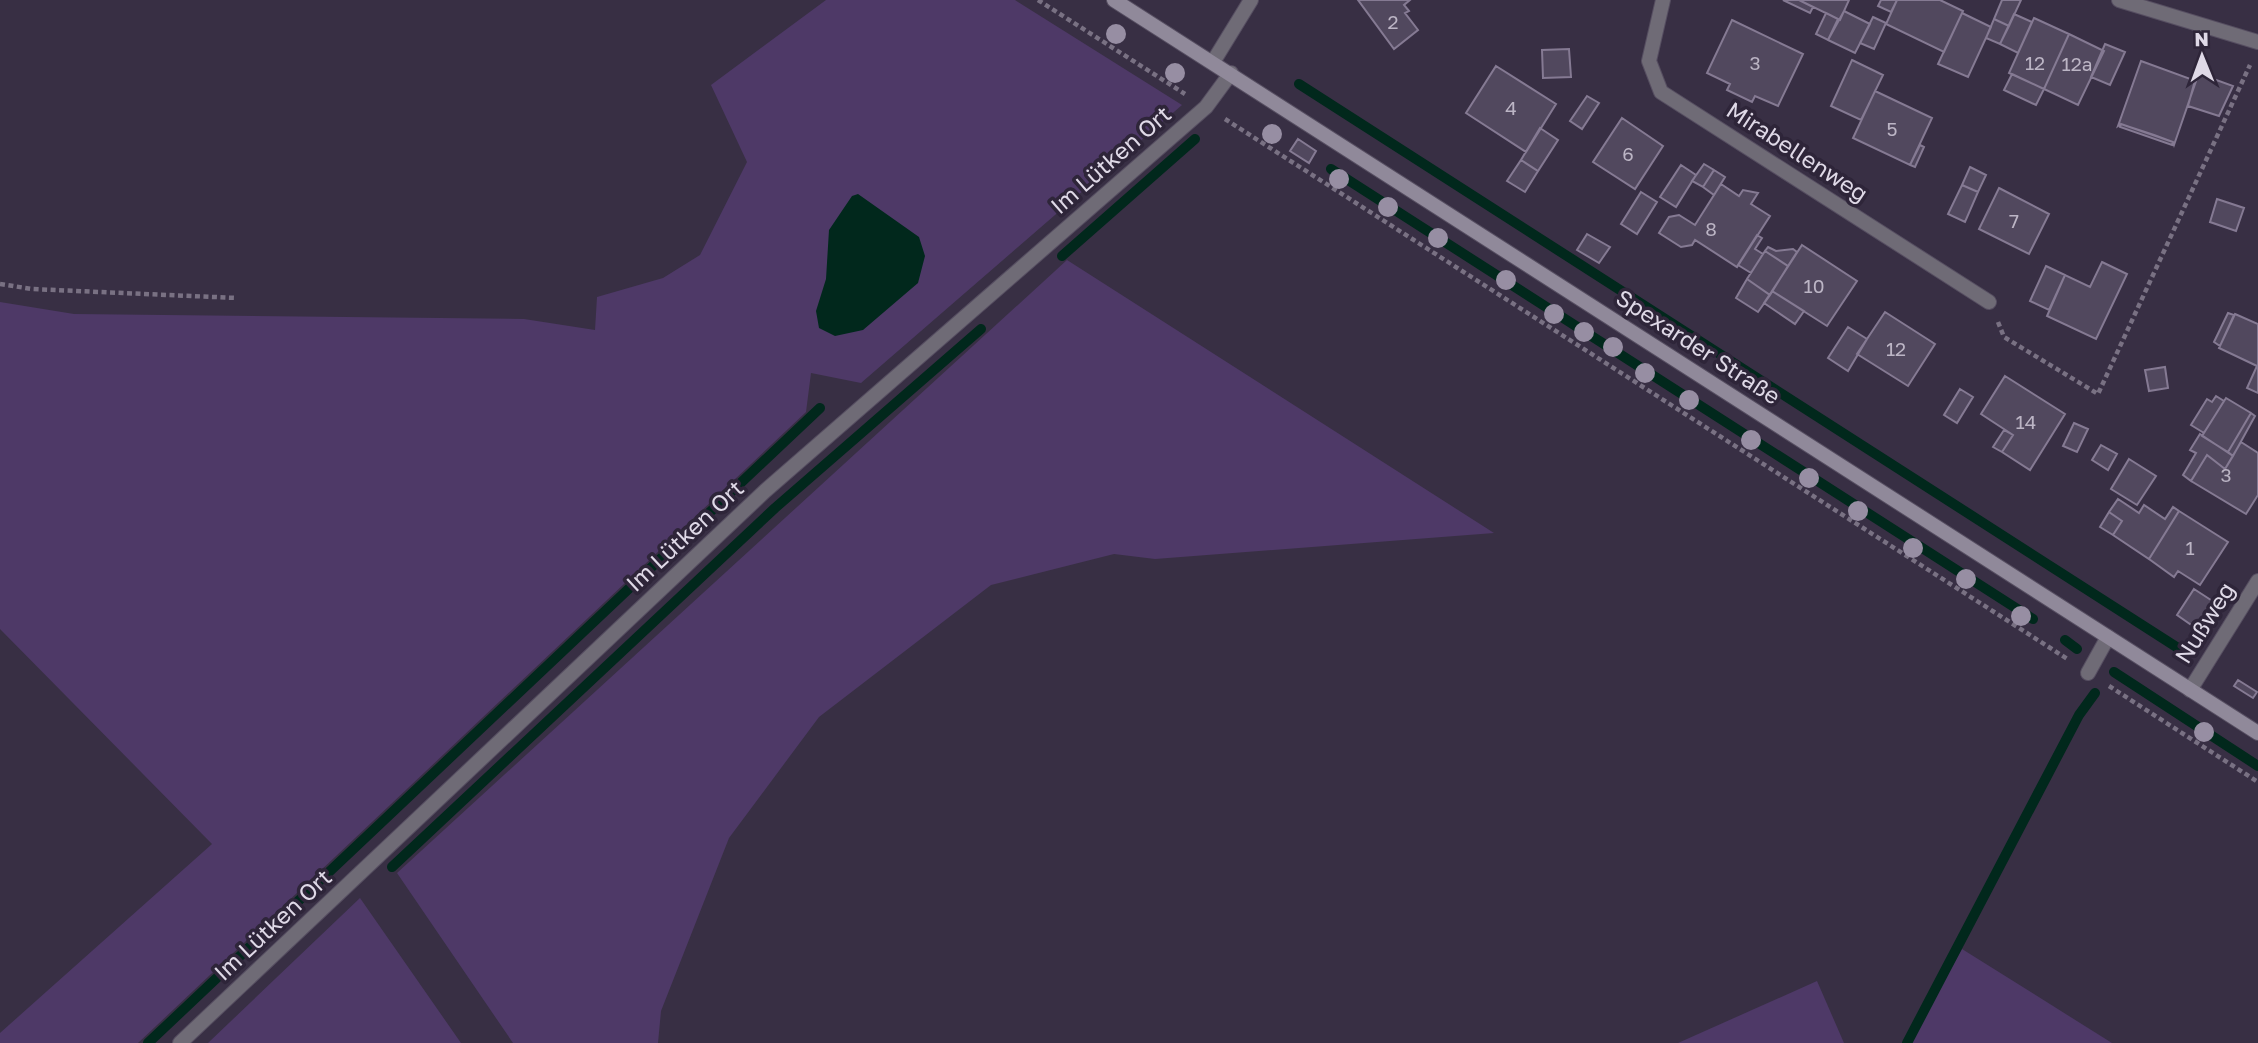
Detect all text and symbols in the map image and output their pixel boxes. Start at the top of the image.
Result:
house number: 2 [1387,10,1399,33]
north arrow [2167,21,2237,91]
text: N [2194,27,2209,50]
house number: 3 [1749,51,1761,74]
house number: 12 [2025,51,2045,74]
house number: 12a [2062,52,2092,75]
street label: Mirabellenweg [1722,95,1873,207]
house number: 4 [1505,96,1517,119]
street label: Im Lütken Ort [1044,99,1176,219]
house number: 5 [1886,117,1898,140]
house number: 6 [1622,142,1634,165]
house number: 7 [2009,209,2019,232]
house number: 8 [1705,217,1717,240]
house number: 10 [1804,274,1825,297]
street label: Spexarder Straße [1611,283,1786,410]
house number: 12 [1886,337,1906,360]
house number: 14 [2016,410,2036,433]
house number: 3 [2220,463,2232,486]
street label: Im Lütken Ort [620,474,749,597]
house number: 1 [2185,536,2195,559]
street label: Nußweg [2168,577,2240,668]
street label: Im Lütken Ort [208,863,337,986]

